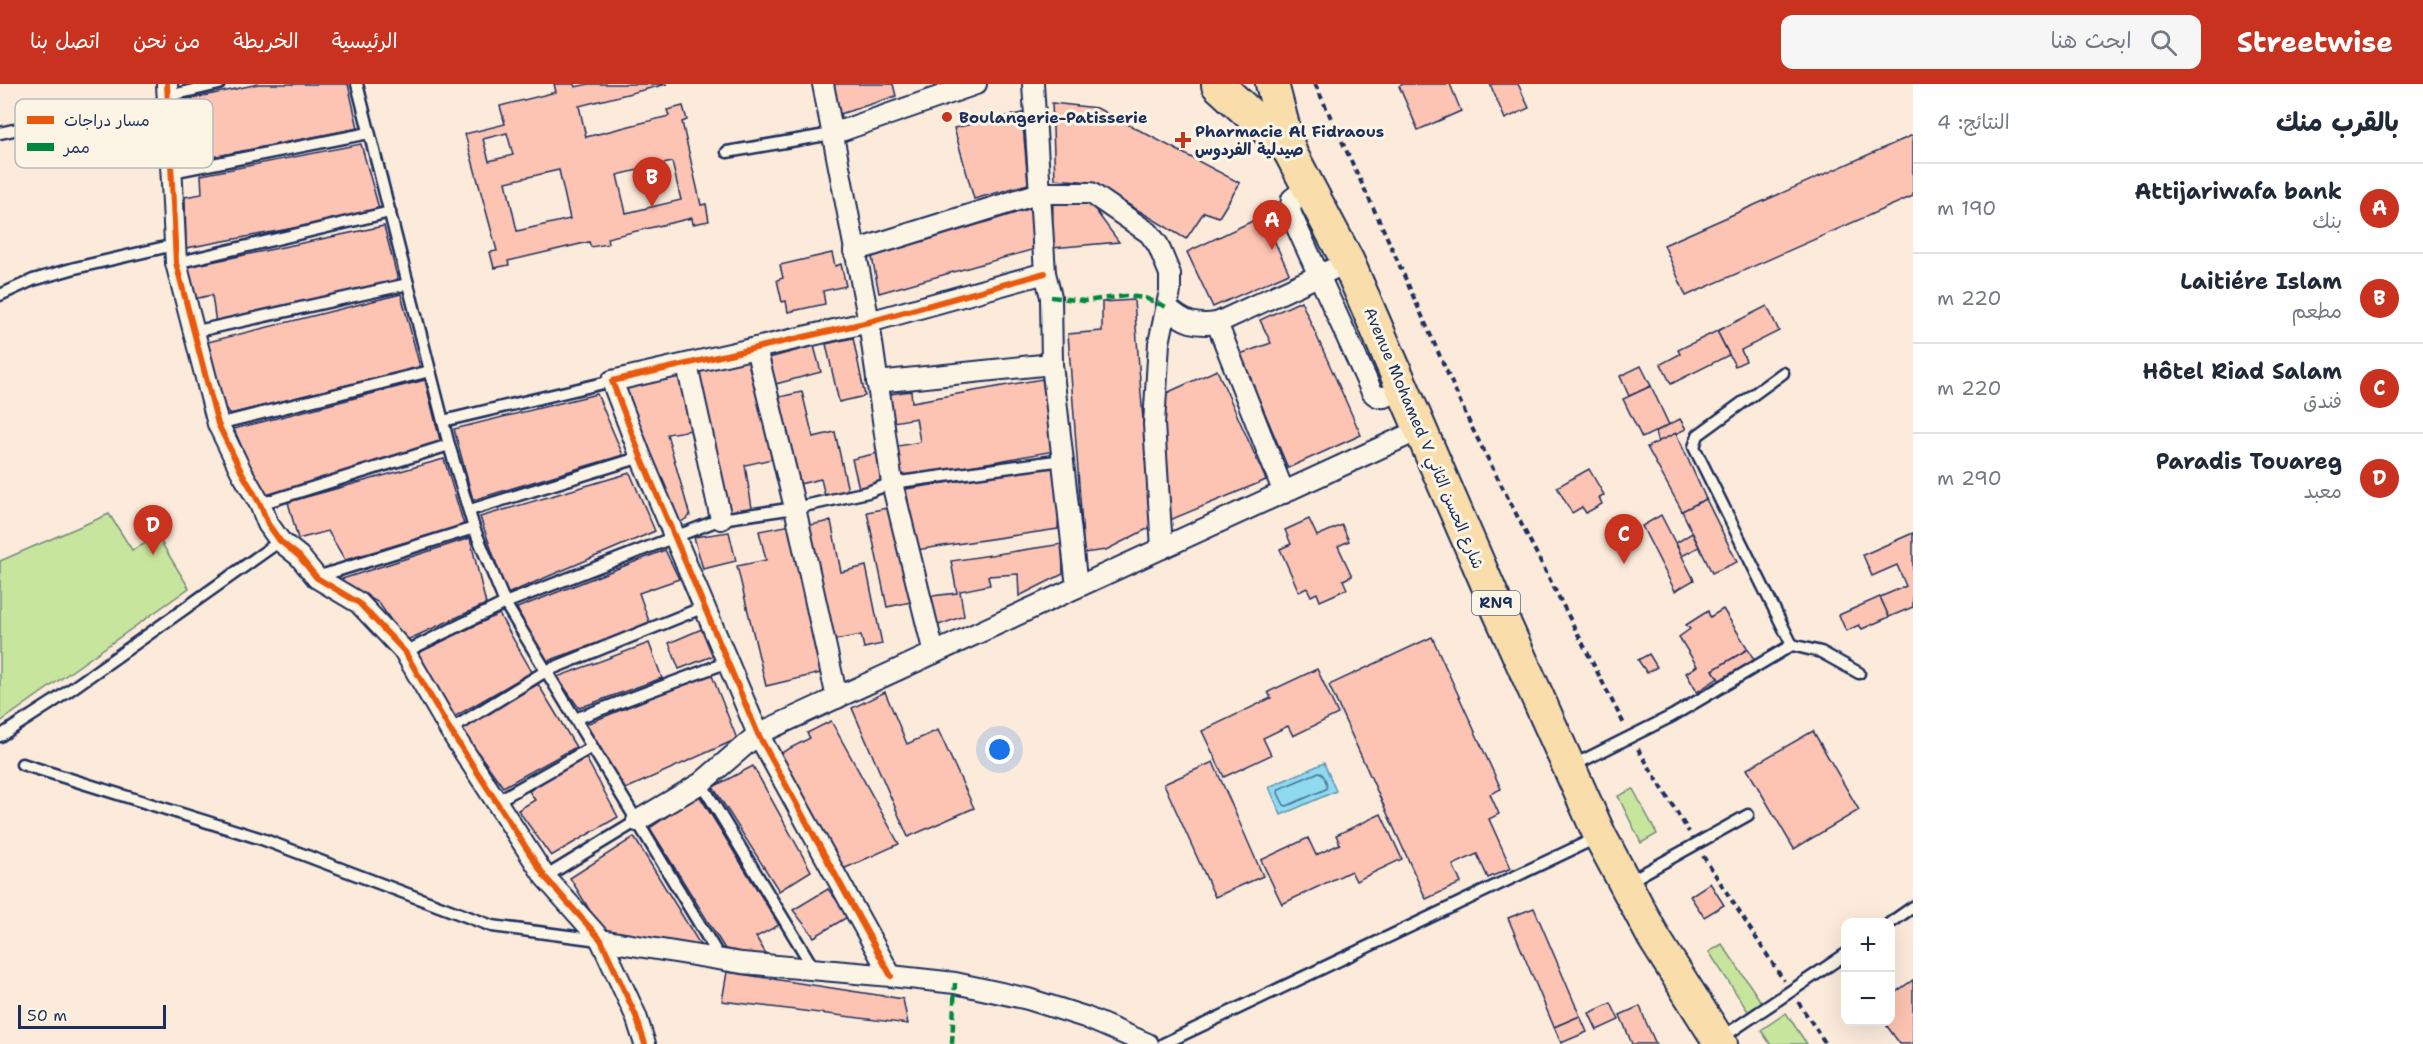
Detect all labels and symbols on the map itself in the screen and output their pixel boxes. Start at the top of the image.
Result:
legend [15,99,213,168]
place label: Boulangerie-Patisserie [959,107,1148,128]
text: مسار دراجات [64,110,150,131]
marker: Boulangerie-Patisserie [940,110,954,124]
place label: Pharmacie Al Fidraous صيدلية الفردوس [1195,121,1384,161]
marker: Pharmacie Al Fidraous صيدلية الفردوس [1176,133,1190,147]
text: ممر [62,137,90,158]
pin: B [632,158,672,207]
pin: A [1252,200,1292,250]
street label: Avenue Mohamed V شارع الحسن الثاني [1355,304,1489,574]
pin: D [134,506,172,555]
pin: C [1604,514,1644,564]
road number: RN9 [1472,591,1520,615]
your location [985,735,1014,764]
scale bar [18,1002,166,1030]

